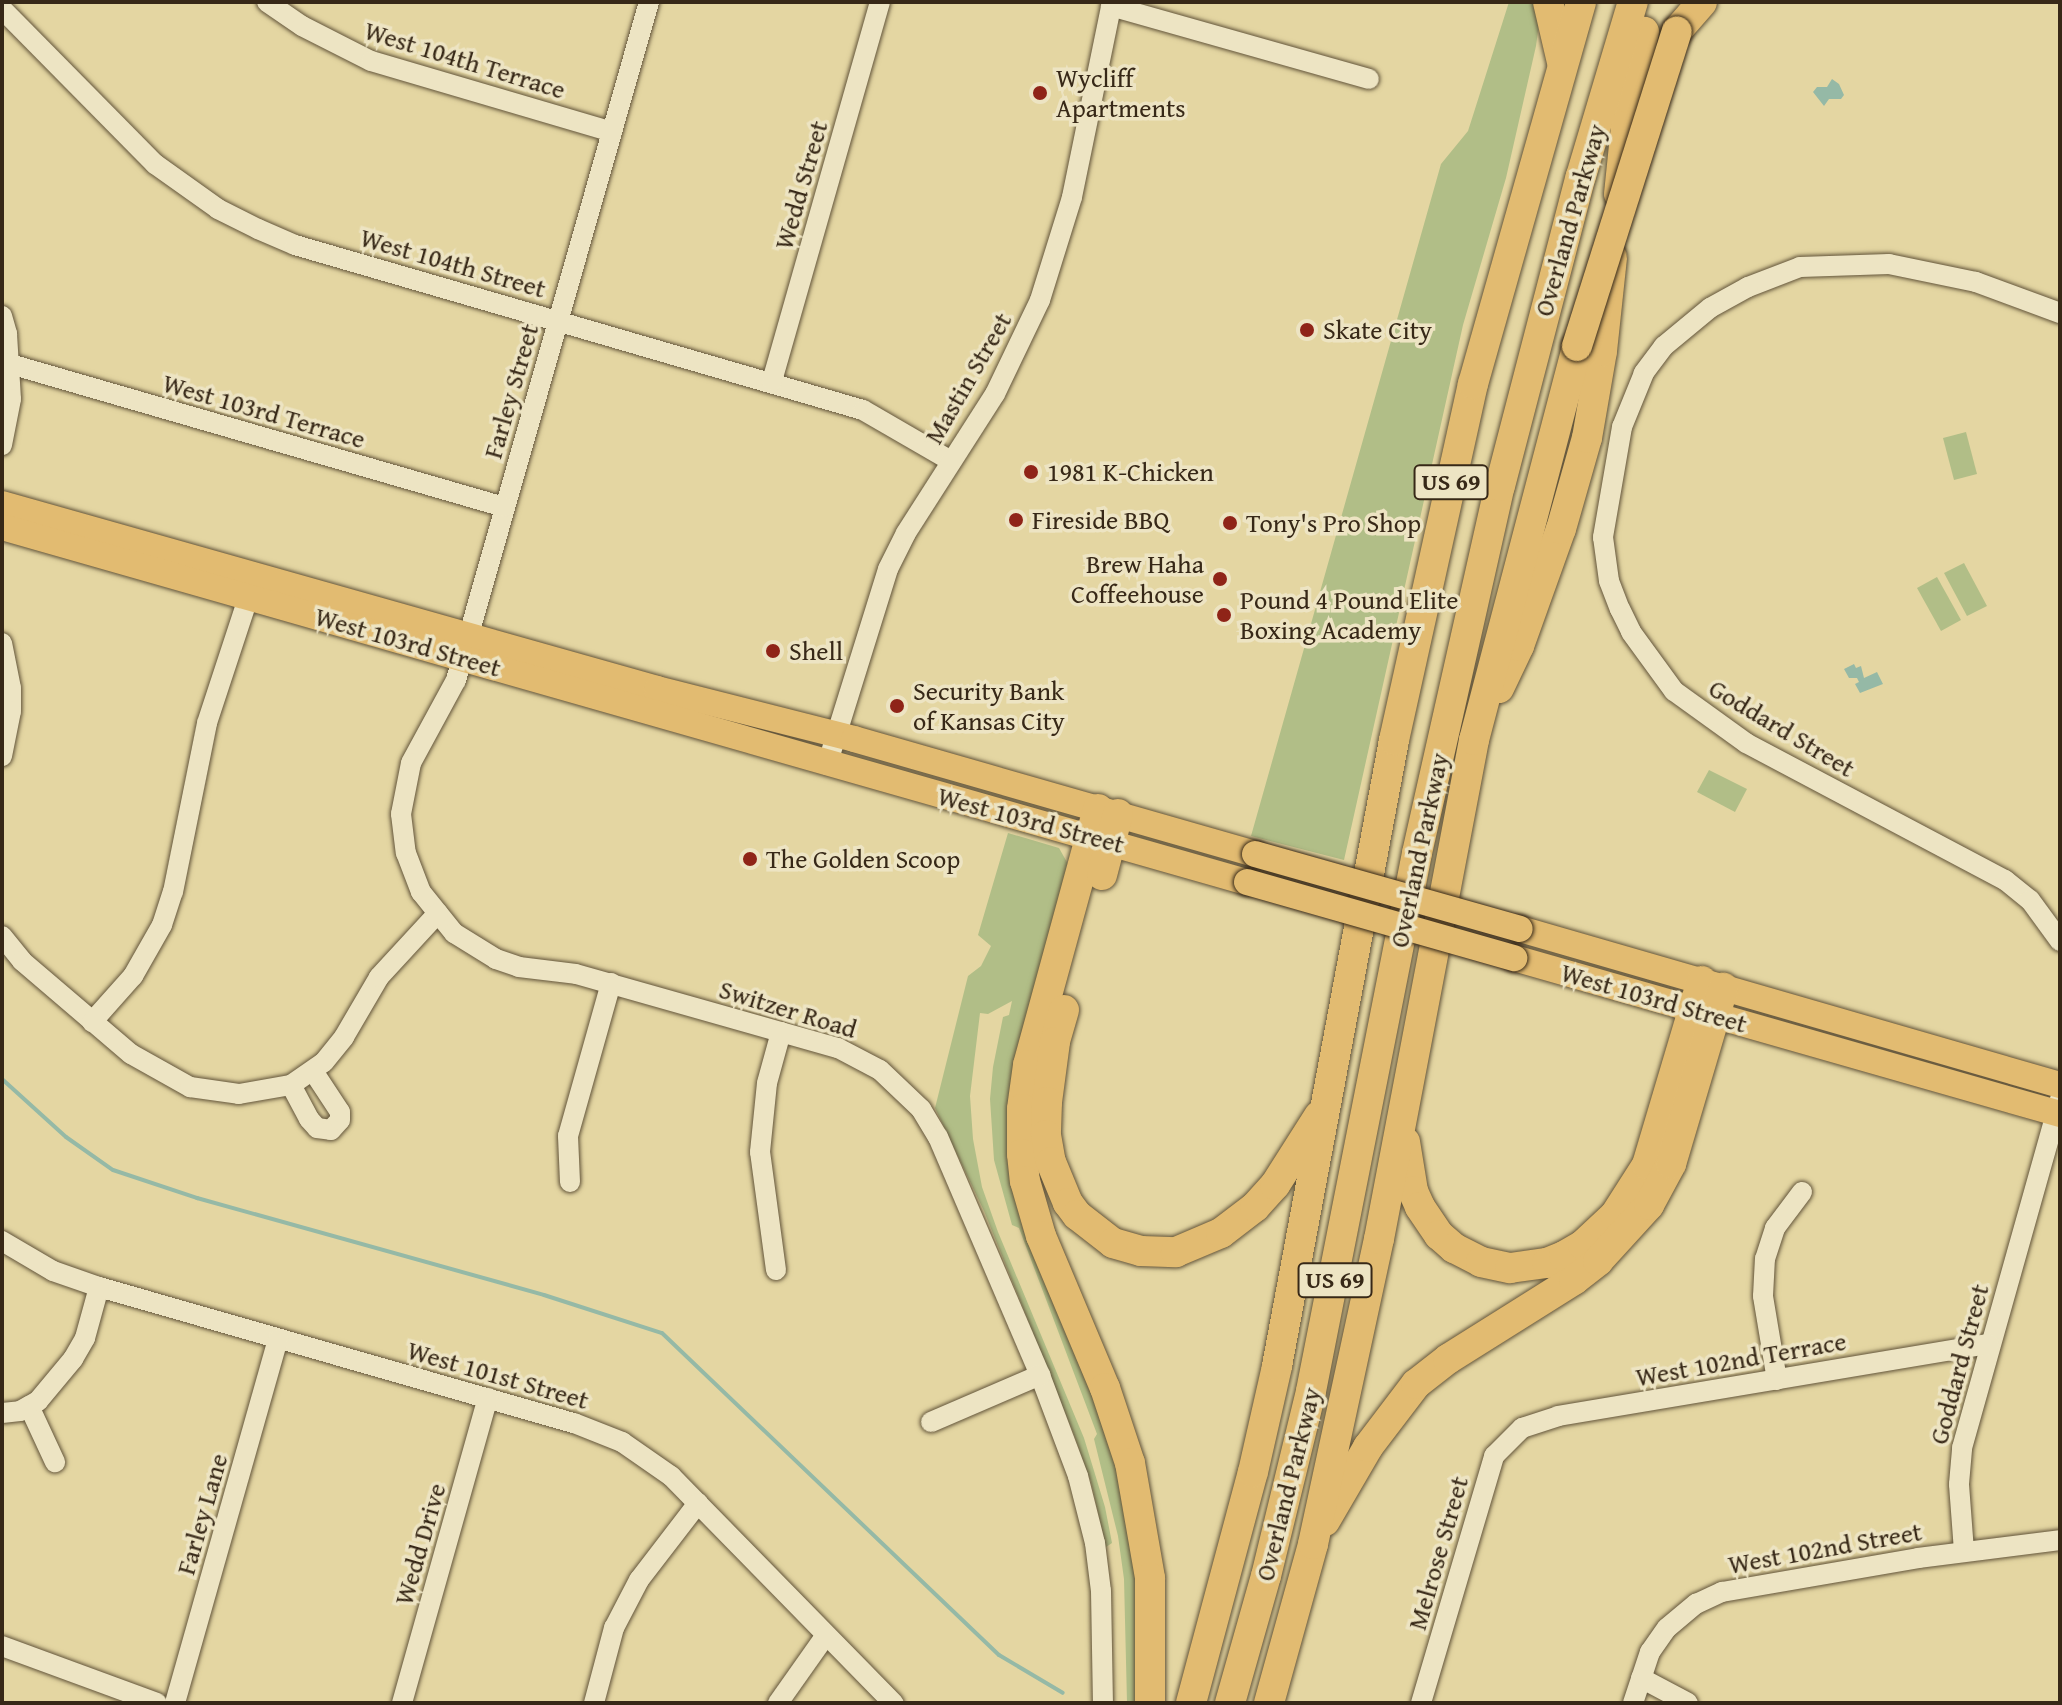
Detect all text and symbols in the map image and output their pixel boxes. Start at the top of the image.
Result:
street label: West 104th Terrace [361,15,569,105]
place label: Wycliff Apartments [1056,62,1186,124]
marker: Wycliff Apartments [1031,84,1049,102]
street label: Wedd Street [768,117,834,253]
street label: Overland Parkway [1528,120,1612,320]
street label: West 104th Street [357,222,549,304]
street label: Mastin Street [918,307,1018,449]
place label: Skate City [1323,314,1432,346]
street label: Farley Street [477,320,545,462]
marker: Skate City [1298,321,1316,339]
street label: West 103rd Terrace [159,367,369,455]
place label: 1981 K-Chicken [1047,456,1214,488]
road number: US 69 [1413,462,1489,502]
marker: 1981 K-Chicken [1022,463,1040,481]
place label: Fireside BBQ [1032,504,1169,536]
place label: Tony's Pro Shop [1246,507,1421,539]
marker: Fireside BBQ [1007,511,1025,529]
marker: Tony's Pro Shop [1221,514,1239,532]
place label: Brew Haha Coffeehouse [1071,548,1204,610]
marker: Brew Haha Coffeehouse [1211,570,1229,588]
place label: Pound 4 Pound Elite Boxing Academy [1240,584,1458,646]
street label: West 103rd Street [311,601,505,683]
marker: Pound 4 Pound Elite Boxing Academy [1215,606,1233,624]
place label: Shell [789,635,843,667]
marker: Shell [764,642,782,660]
street label: Goddard Street [1703,672,1861,784]
place label: Security Bank of Kansas City [913,675,1065,736]
marker: Security Bank of Kansas City [888,697,906,715]
street label: Overland Parkway [1383,750,1455,950]
street label: West 103rd Street [934,780,1128,860]
place label: The Golden Scoop [766,843,960,875]
marker: The Golden Scoop [741,850,759,868]
street label: West 103rd Street [1557,957,1751,1039]
street label: Switzer Road [716,973,860,1045]
road number: US 69 [1297,1260,1373,1300]
street label: Goddard Street [1923,1281,1995,1447]
street label: West 102nd Terrace [1633,1325,1849,1393]
street label: West 101st Street [404,1334,592,1416]
street label: Overland Parkway [1249,1384,1327,1584]
street label: Farley Lane [170,1450,234,1578]
street label: Melrose Street [1401,1473,1475,1633]
street label: Wedd Drive [388,1480,452,1608]
street label: West 102nd Street [1726,1516,1924,1580]

